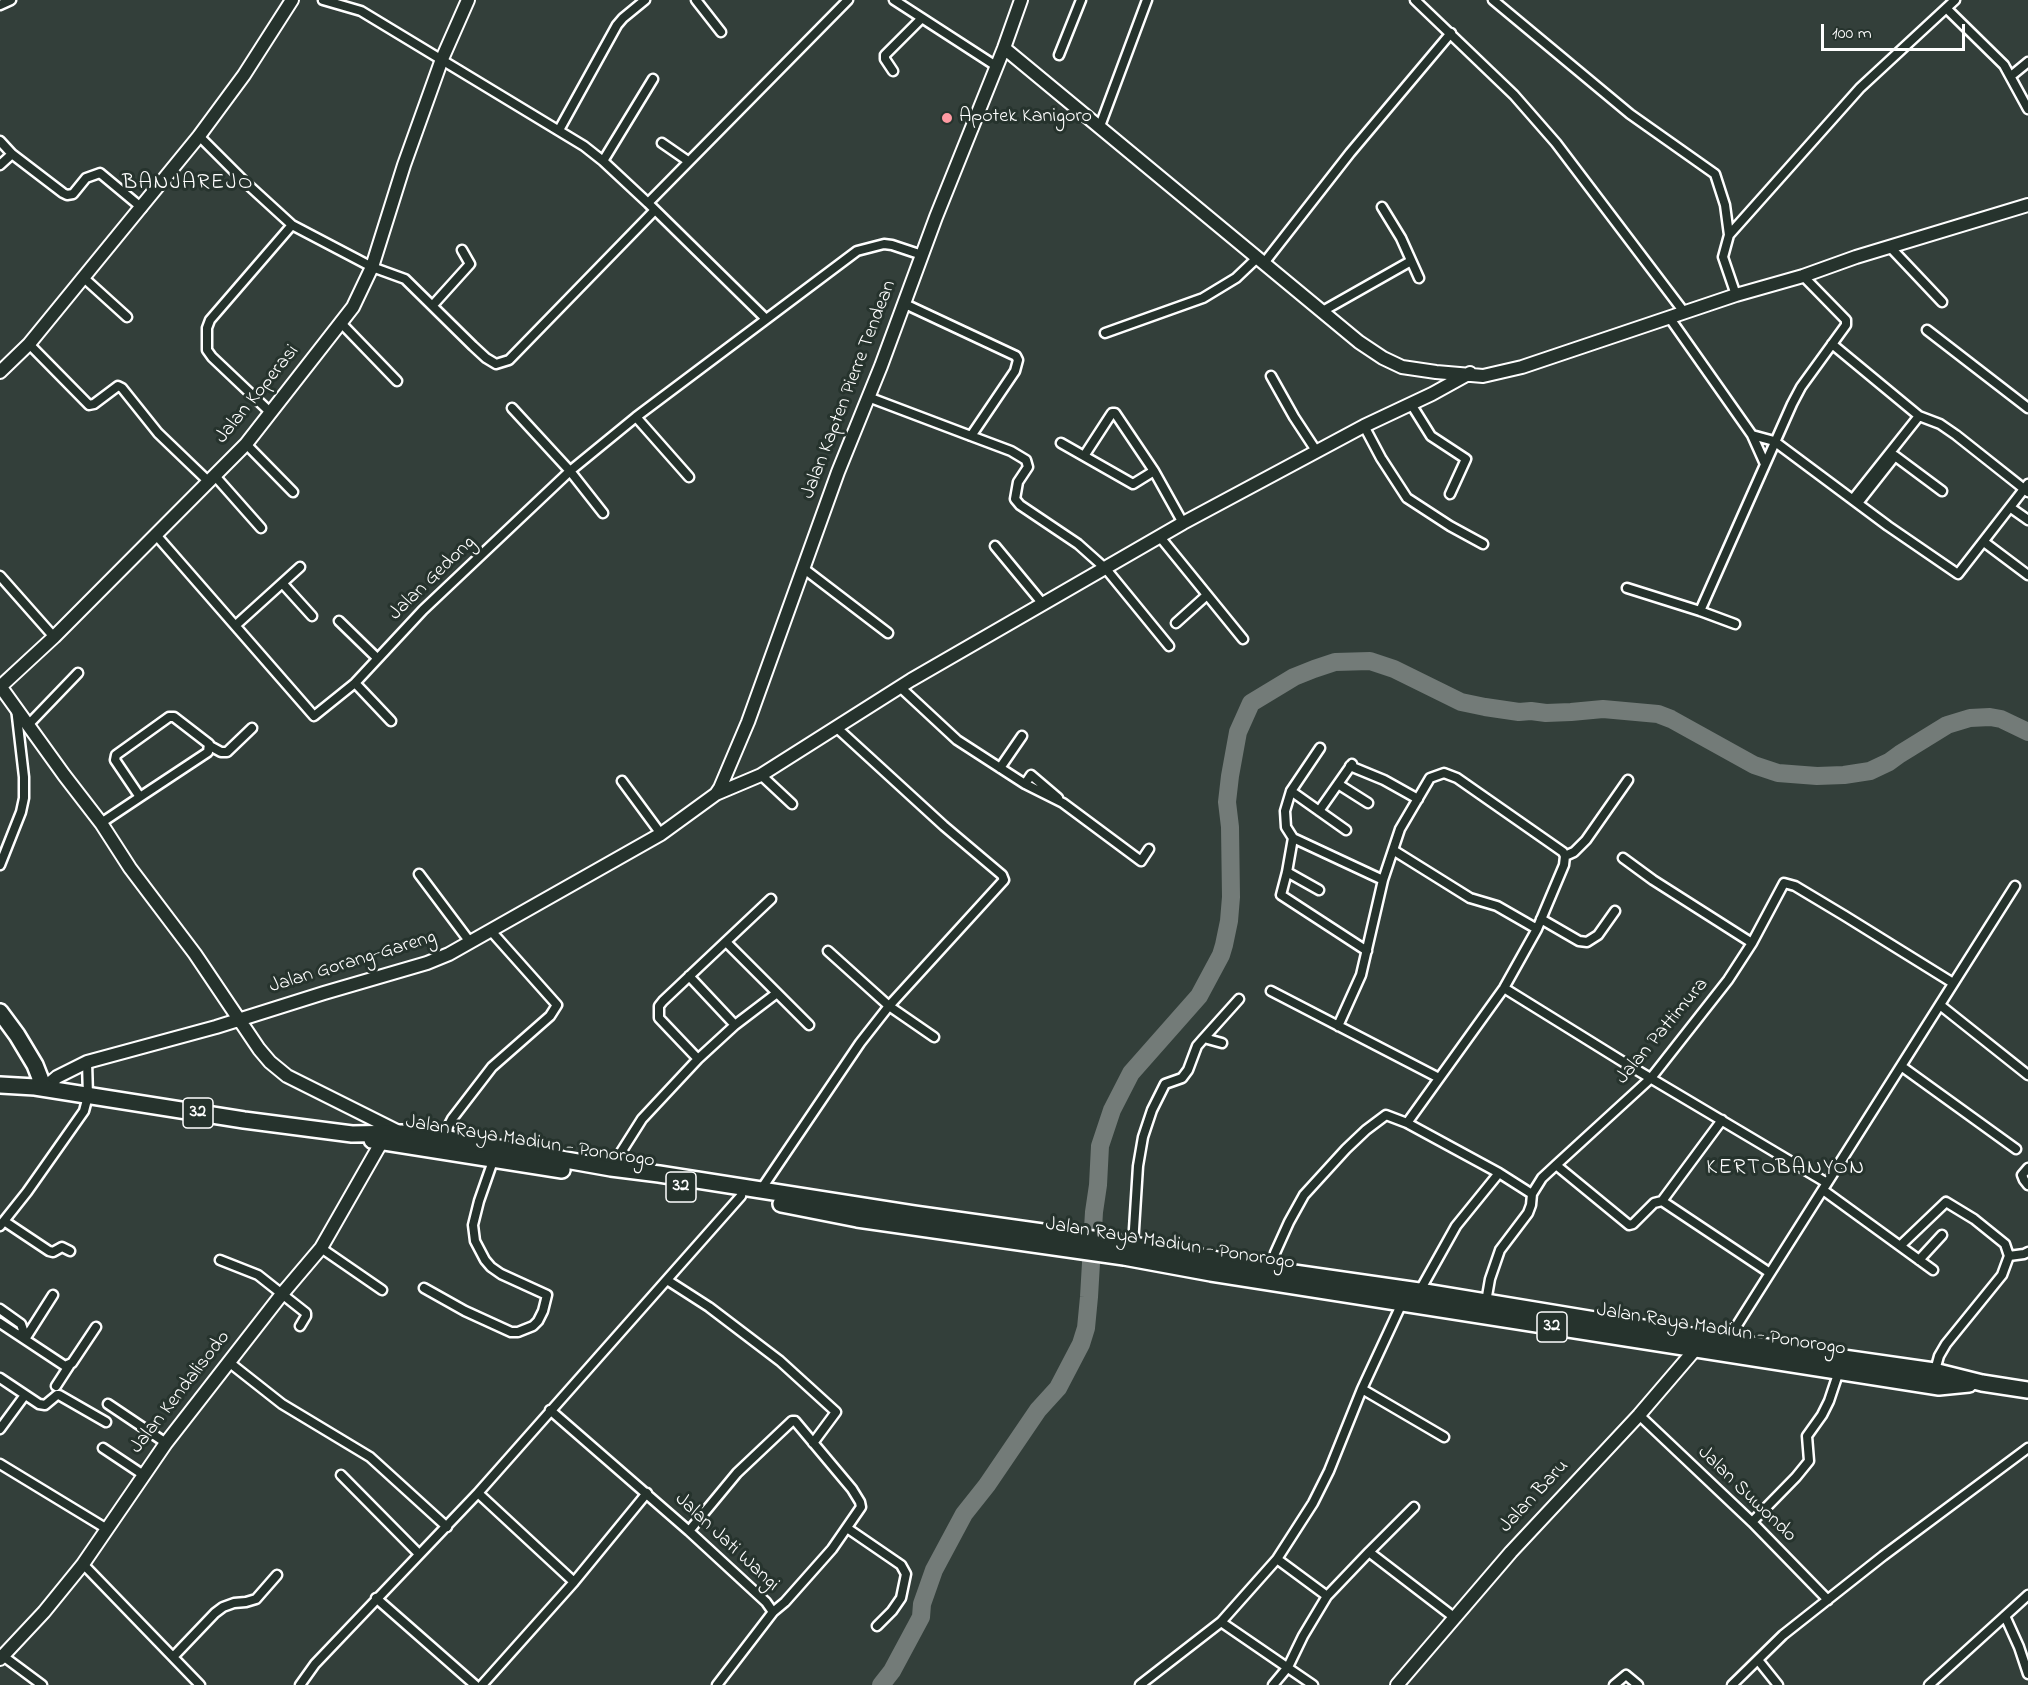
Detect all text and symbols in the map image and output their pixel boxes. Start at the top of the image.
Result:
scale bar [1824,12,1968,50]
text: 100 m [1832,21,1872,47]
place label: Apotek Kanigoro [959,106,1092,130]
marker: Apotek Kanigoro [940,111,954,125]
district label: BANJAREJO [122,171,254,197]
street label: Jalan Kapten Pierre Tendean [797,277,903,503]
street label: Jalan Koperasi [211,341,305,449]
street label: Jalan Gedong [385,532,481,626]
street label: Jalan Gorang-Gareng [267,926,439,1000]
street label: Jalan Pattimura [1611,974,1715,1090]
road number: 32 [183,1098,213,1128]
street label: Jalan Raya Madiun - Ponorogo [404,1111,656,1175]
district label: KERTOBANYON [1706,1156,1866,1182]
road number: 32 [666,1172,696,1202]
street label: Jalan Raya Madiun - Ponorogo [1044,1213,1296,1277]
street label: Jalan Raya Madiun - Ponorogo [1595,1299,1847,1363]
road number: 32 [1537,1312,1567,1342]
street label: Jalan Kendalisodo [126,1327,236,1459]
street label: Jalan Suwondo [1691,1442,1801,1548]
street label: Jalan Baru [1495,1455,1575,1539]
street label: Jalan Jati Wangi [669,1488,783,1598]

